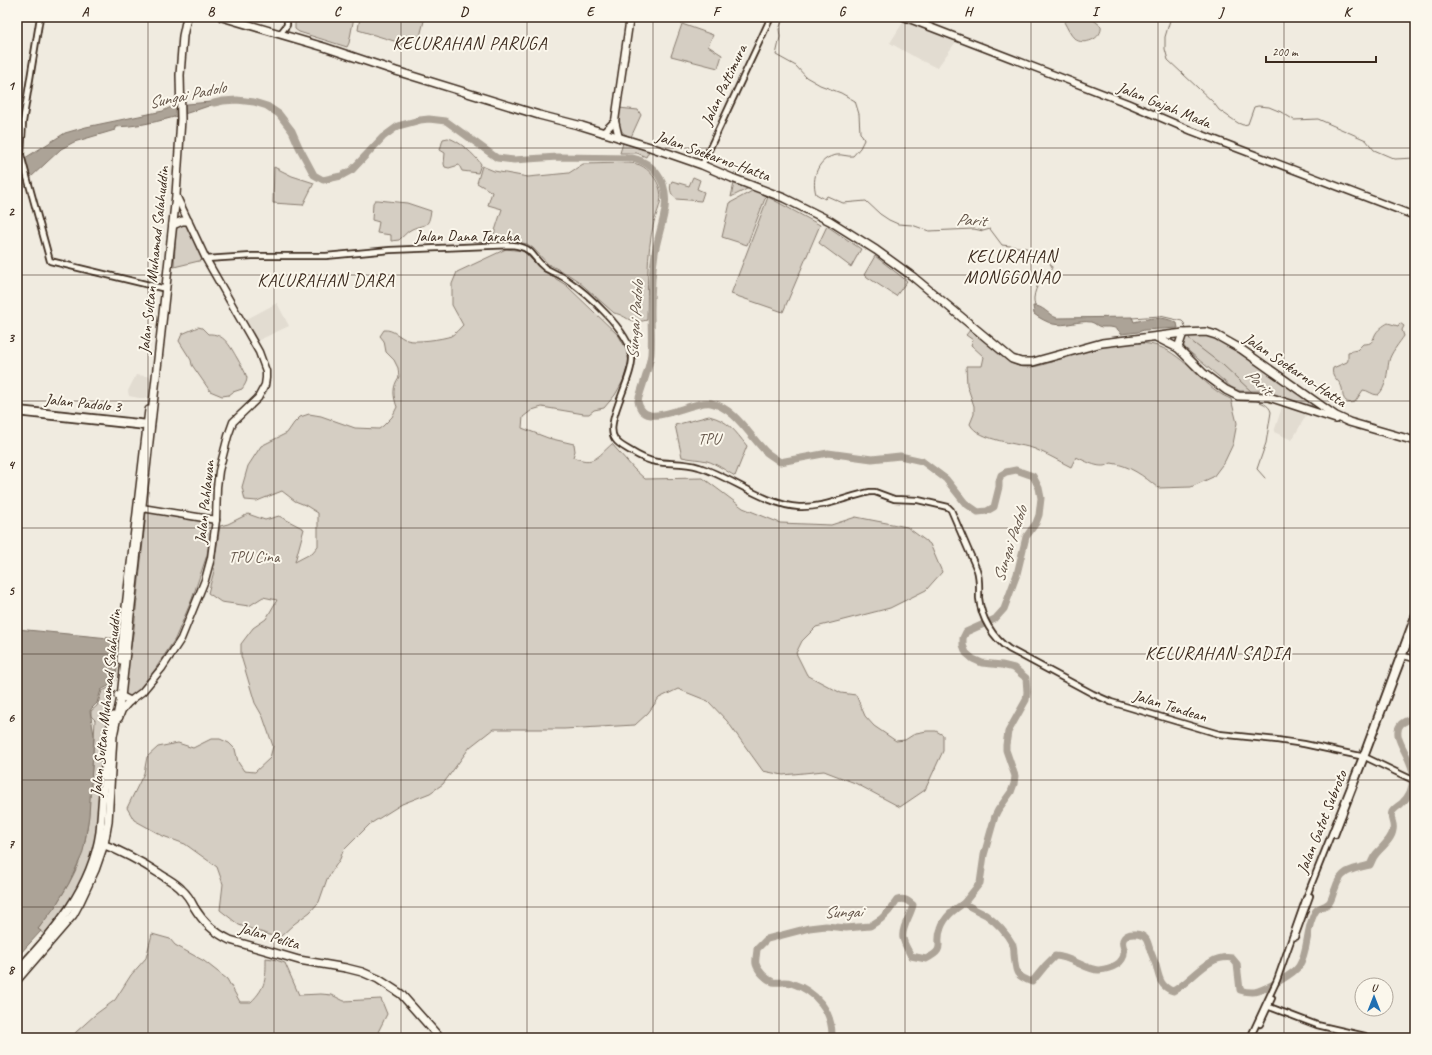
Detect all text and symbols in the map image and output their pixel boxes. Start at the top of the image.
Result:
text: A [82,4,90,20]
text: B [208,4,216,20]
text: C [334,4,342,20]
text: D [460,4,469,20]
text: E [587,4,596,20]
text: F [713,4,722,20]
text: G [839,4,847,20]
text: H [964,4,974,20]
text: I [1092,4,1101,20]
text: J [1218,4,1225,20]
text: K [1344,4,1354,20]
district label: KELURAHAN PARUGA [393,32,547,54]
scale bar [1266,38,1376,64]
street label: Jalan Pattimura [696,40,752,130]
text: 200 m [1272,44,1299,60]
water label: Sungai Padolo [147,76,229,113]
street label: Jalan Gajah Mada [1114,77,1215,133]
text: 1 [8,78,16,94]
street label: Jalan Soekarno-Hatta [652,126,774,186]
street label: Jalan Sultan Muhamad Salahuddin [134,164,174,356]
text: 2 [8,204,15,220]
water label: Parit [956,209,990,231]
street label: Jalan Dana Taraha [414,226,520,246]
district label: KELURAHAN MONGGONAO [964,245,1061,288]
district label: KALURAHAN DARA [257,269,395,291]
water label: Sungai Padolo [622,278,648,360]
street label: Jalan Soekarno-Hatta [1239,328,1351,413]
text: 3 [8,330,15,346]
water label: Parit [1241,364,1279,402]
street label: Jalan Padolo 3 [43,389,124,417]
park label: TPU [698,429,724,449]
text: 4 [8,457,16,473]
street label: Jalan Pahlawan [191,458,219,546]
water label: Sungai Padolo [988,502,1033,584]
park label: TPU Cina [229,547,281,567]
text: 5 [8,583,15,599]
street label: Jalan Sultan Muhamad Salahuddin [86,607,126,799]
district label: KELURAHAN SADIA [1145,642,1291,664]
street label: Jalan Tendean [1130,685,1210,727]
text: 6 [8,710,15,726]
street label: Jalan Gatot Subroto [1292,767,1352,877]
text: 7 [8,836,15,852]
water label: Sungai [824,901,867,923]
street label: Jalan Pelita [236,918,303,955]
text: 8 [8,962,16,978]
north arrow [1354,977,1394,1017]
text: U [1371,980,1379,994]

